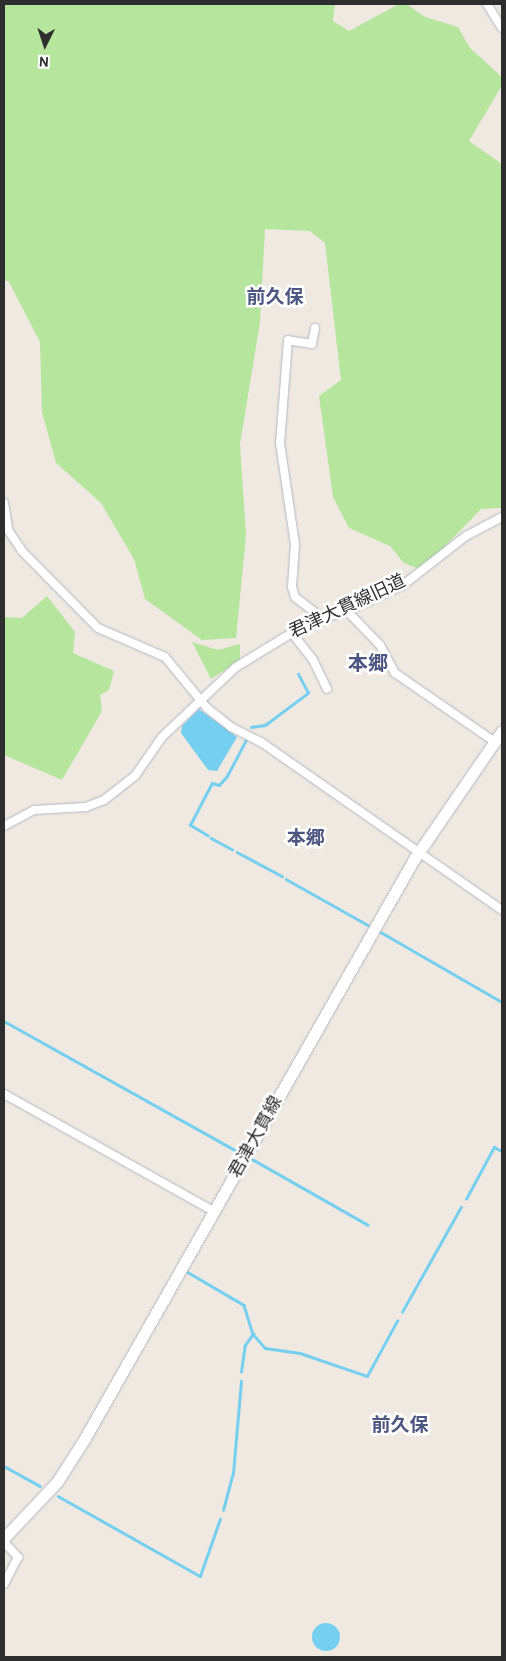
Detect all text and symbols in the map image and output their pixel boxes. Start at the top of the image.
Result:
north arrow [20,20,70,70]
text: N [38,52,50,69]
district label: 前久保 [247,288,303,310]
street label: 君津大貫線旧道 [286,572,410,644]
district label: 本郷 [348,653,388,677]
district label: 本郷 [287,829,325,851]
street label: 君津大貫線 [226,1093,288,1183]
district label: 前久保 [372,1416,428,1438]

